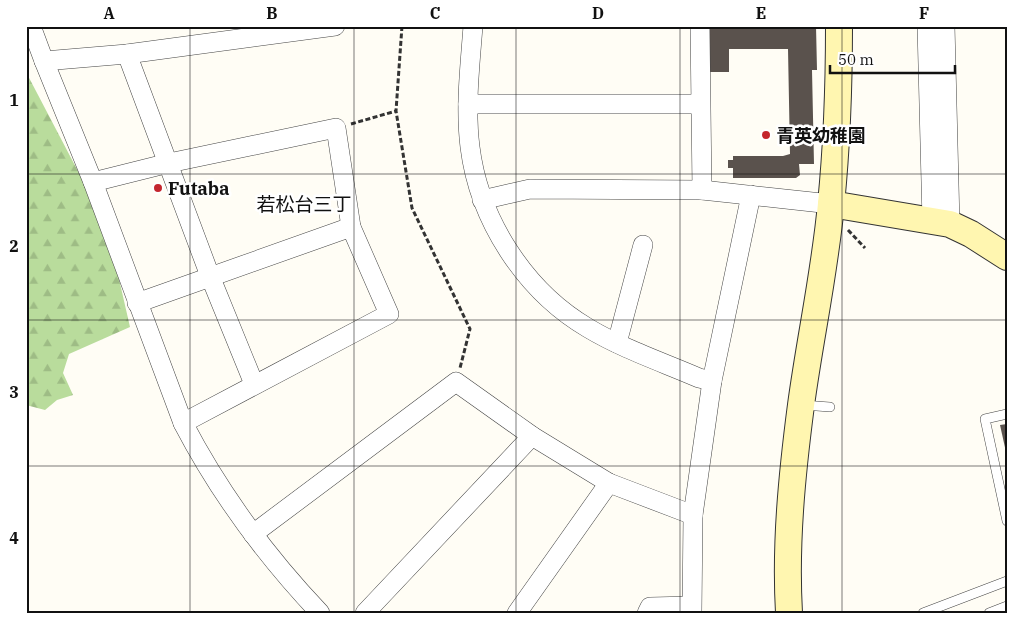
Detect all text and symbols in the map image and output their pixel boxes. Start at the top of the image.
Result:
text: A [103,3,115,23]
text: B [266,3,278,23]
text: C [430,3,440,23]
text: D [592,3,604,23]
text: E [756,3,766,23]
text: F [919,3,929,23]
scale bar [830,42,956,74]
text: 50 m [838,50,874,69]
text: 1 [9,90,19,110]
place label: 青英幼稚園 [776,124,866,147]
marker: 青英幼稚園 [760,129,772,141]
place label: Futaba [168,177,229,200]
marker: Futaba [152,182,164,194]
district label: 若松台三丁 [256,192,352,216]
text: 2 [9,236,19,256]
text: 3 [9,382,19,402]
text: 4 [9,528,19,548]

